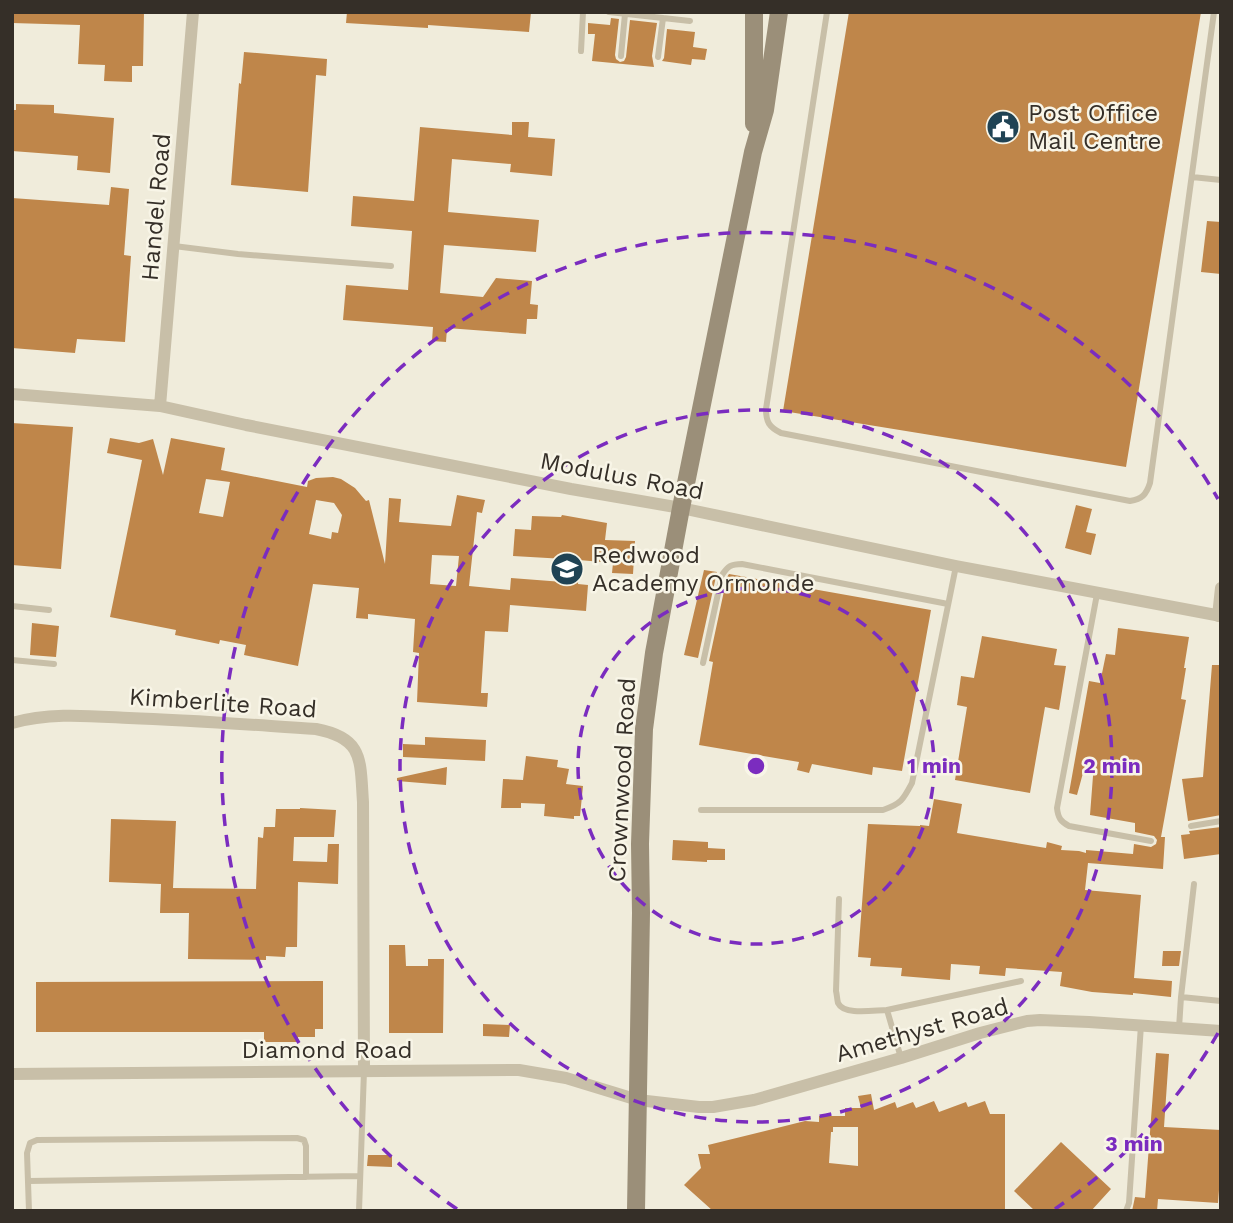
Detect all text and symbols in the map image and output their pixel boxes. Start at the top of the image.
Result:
place label: Post Office Mail Centre [1028,99,1161,155]
public building icon: Post Office Mail Centre [984,108,1022,146]
street label: Handel Road [136,132,176,282]
street label: Modulus Road [538,446,706,506]
place label: Redwood Academy Ormonde [592,541,815,597]
school or university icon: Redwood Academy Ormonde [548,550,586,588]
street label: Crownwood Road [603,677,641,883]
street label: Kimberlite Road [128,682,318,724]
text: 1 min [907,753,961,778]
text: 2 min [1083,753,1141,778]
centre of rings [744,754,768,778]
street label: Amethyst Road [832,992,1012,1068]
street label: Diamond Road [241,1036,413,1064]
text: 3 min [1105,1131,1163,1156]

